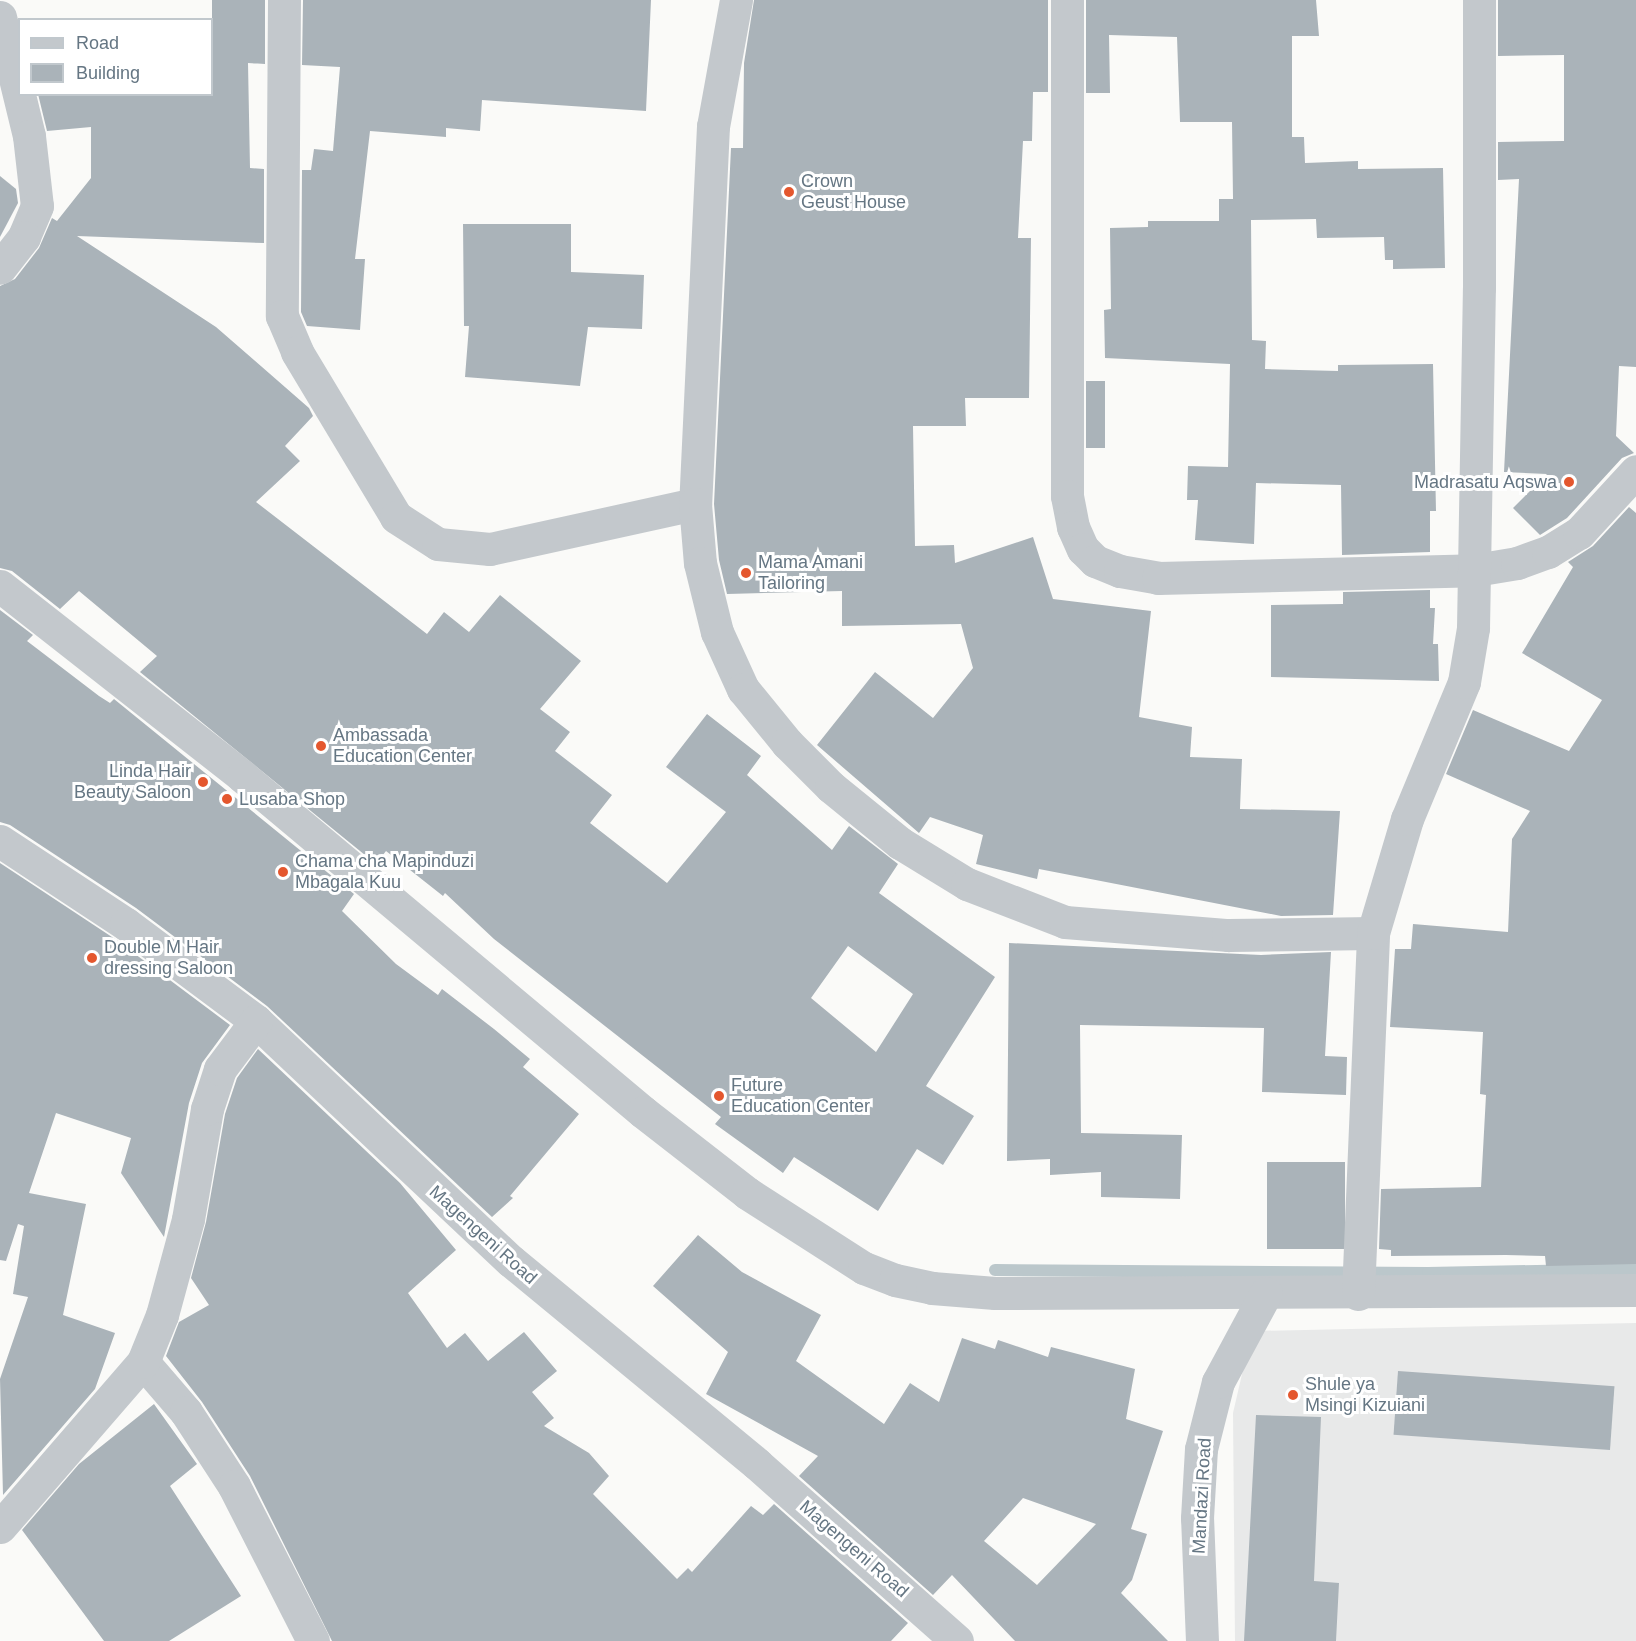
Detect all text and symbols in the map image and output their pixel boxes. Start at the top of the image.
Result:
legend [18,18,213,96]
text: Road [76,33,119,53]
text: Building [76,63,140,83]
place label: Crown Geust House [801,171,906,213]
marker: Crown Geust House [782,185,796,199]
place label: Madrasatu Aqswa [1413,471,1557,493]
marker: Madrasatu Aqswa [1562,475,1576,489]
place label: Mama Amani Tailoring [758,552,864,594]
marker: Mama Amani Tailoring [739,566,753,580]
place label: Ambassada Education Center [333,725,472,768]
marker: Ambassada Education Center [314,739,328,753]
place label: Linda Hair Beauty Saloon [74,761,191,804]
marker: Linda Hair Beauty Saloon [196,775,210,789]
place label: Lusaba Shop [239,788,345,810]
marker: Lusaba Shop [220,792,234,806]
place label: Chama cha Mapinduzi Mbagala Kuu [295,851,474,894]
marker: Chama cha Mapinduzi Mbagala Kuu [276,865,290,879]
place label: Double M Hair dressing Saloon [104,937,233,980]
marker: Double M Hair dressing Saloon [85,951,99,965]
place label: Future Education Center [731,1075,870,1118]
marker: Future Education Center [712,1089,726,1103]
street label: Magengeni Road [425,1181,541,1289]
place label: Shule ya Msingi Kizuiani [1305,1374,1425,1416]
marker: Shule ya Msingi Kizuiani [1286,1388,1300,1402]
street label: Mandazi Road [1188,1437,1216,1555]
street label: Magengeni Road [795,1496,913,1602]

